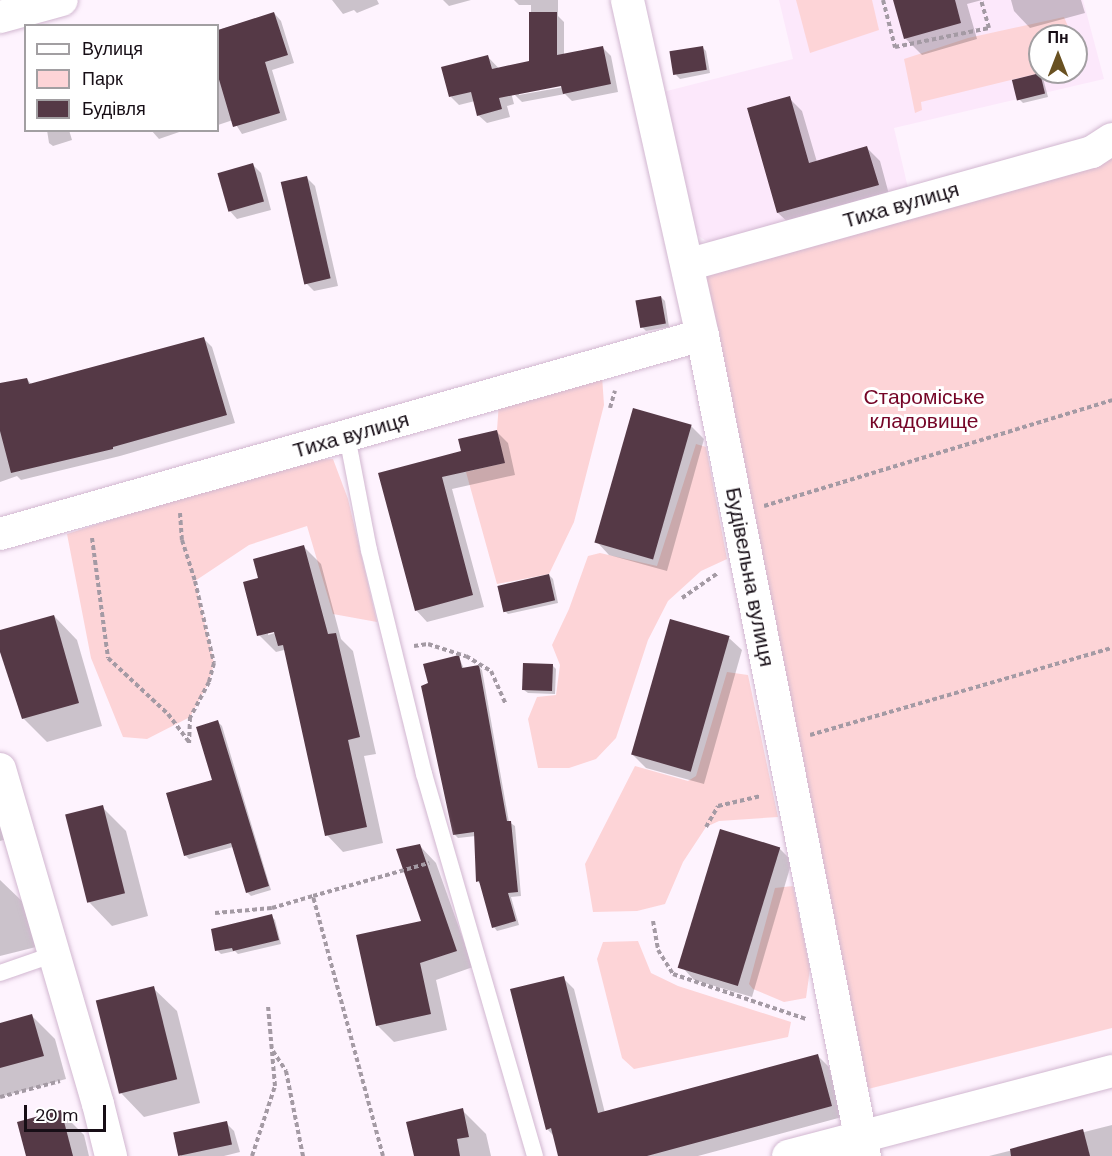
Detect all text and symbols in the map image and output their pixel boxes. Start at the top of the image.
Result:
legend [24,24,219,132]
north arrow [1028,24,1088,84]
text: Пн [1047,27,1069,48]
text: Вулиця [82,37,143,61]
text: Парк [82,67,123,91]
text: Будівля [82,97,146,121]
street label: Тиха вулиця [840,176,962,234]
park label: Староміське кладовище [863,384,985,434]
street label: Тиха вулиця [290,406,412,464]
street label: Будівельна вулиця [720,485,780,669]
scale bar [27,1093,110,1131]
text: 20 m [35,1103,78,1127]

